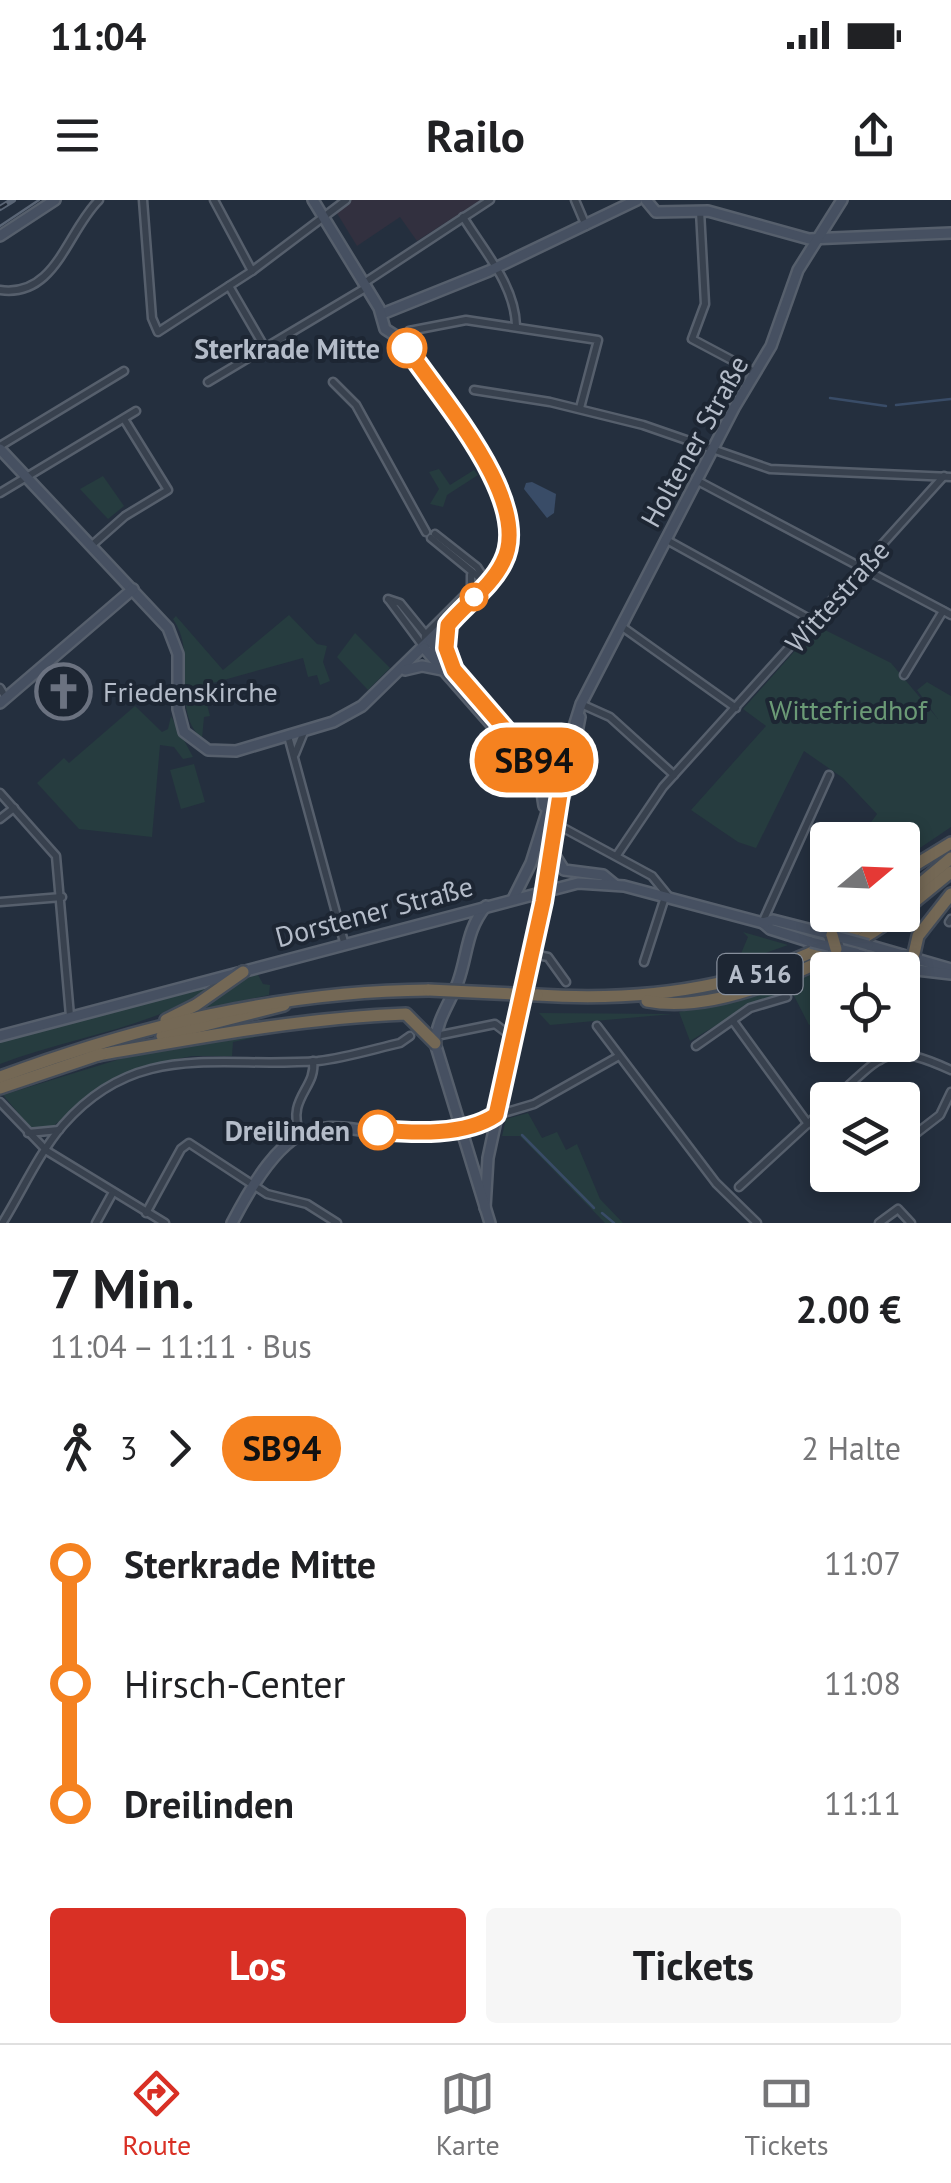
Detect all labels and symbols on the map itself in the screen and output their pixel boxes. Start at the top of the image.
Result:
marker: Sterkrade Mitte [388,329,426,367]
place label: Sterkrade Mitte [194,330,380,367]
street label: Holtener Straße [632,349,756,533]
street label: Wittestraße [777,532,897,660]
unlabelled marker [461,584,487,610]
church icon: Friedenskirche [34,661,94,721]
place label: Friedenskirche [103,673,278,710]
park label: Wittefriedhof [769,691,928,728]
line badge: SB94 [464,728,604,792]
north arrow [810,822,920,932]
street label: Dorstener Straße [271,867,477,955]
road number: A 516 [718,954,802,994]
marker: Dreilinden [359,1111,397,1149]
place label: Dreilinden [225,1112,350,1149]

